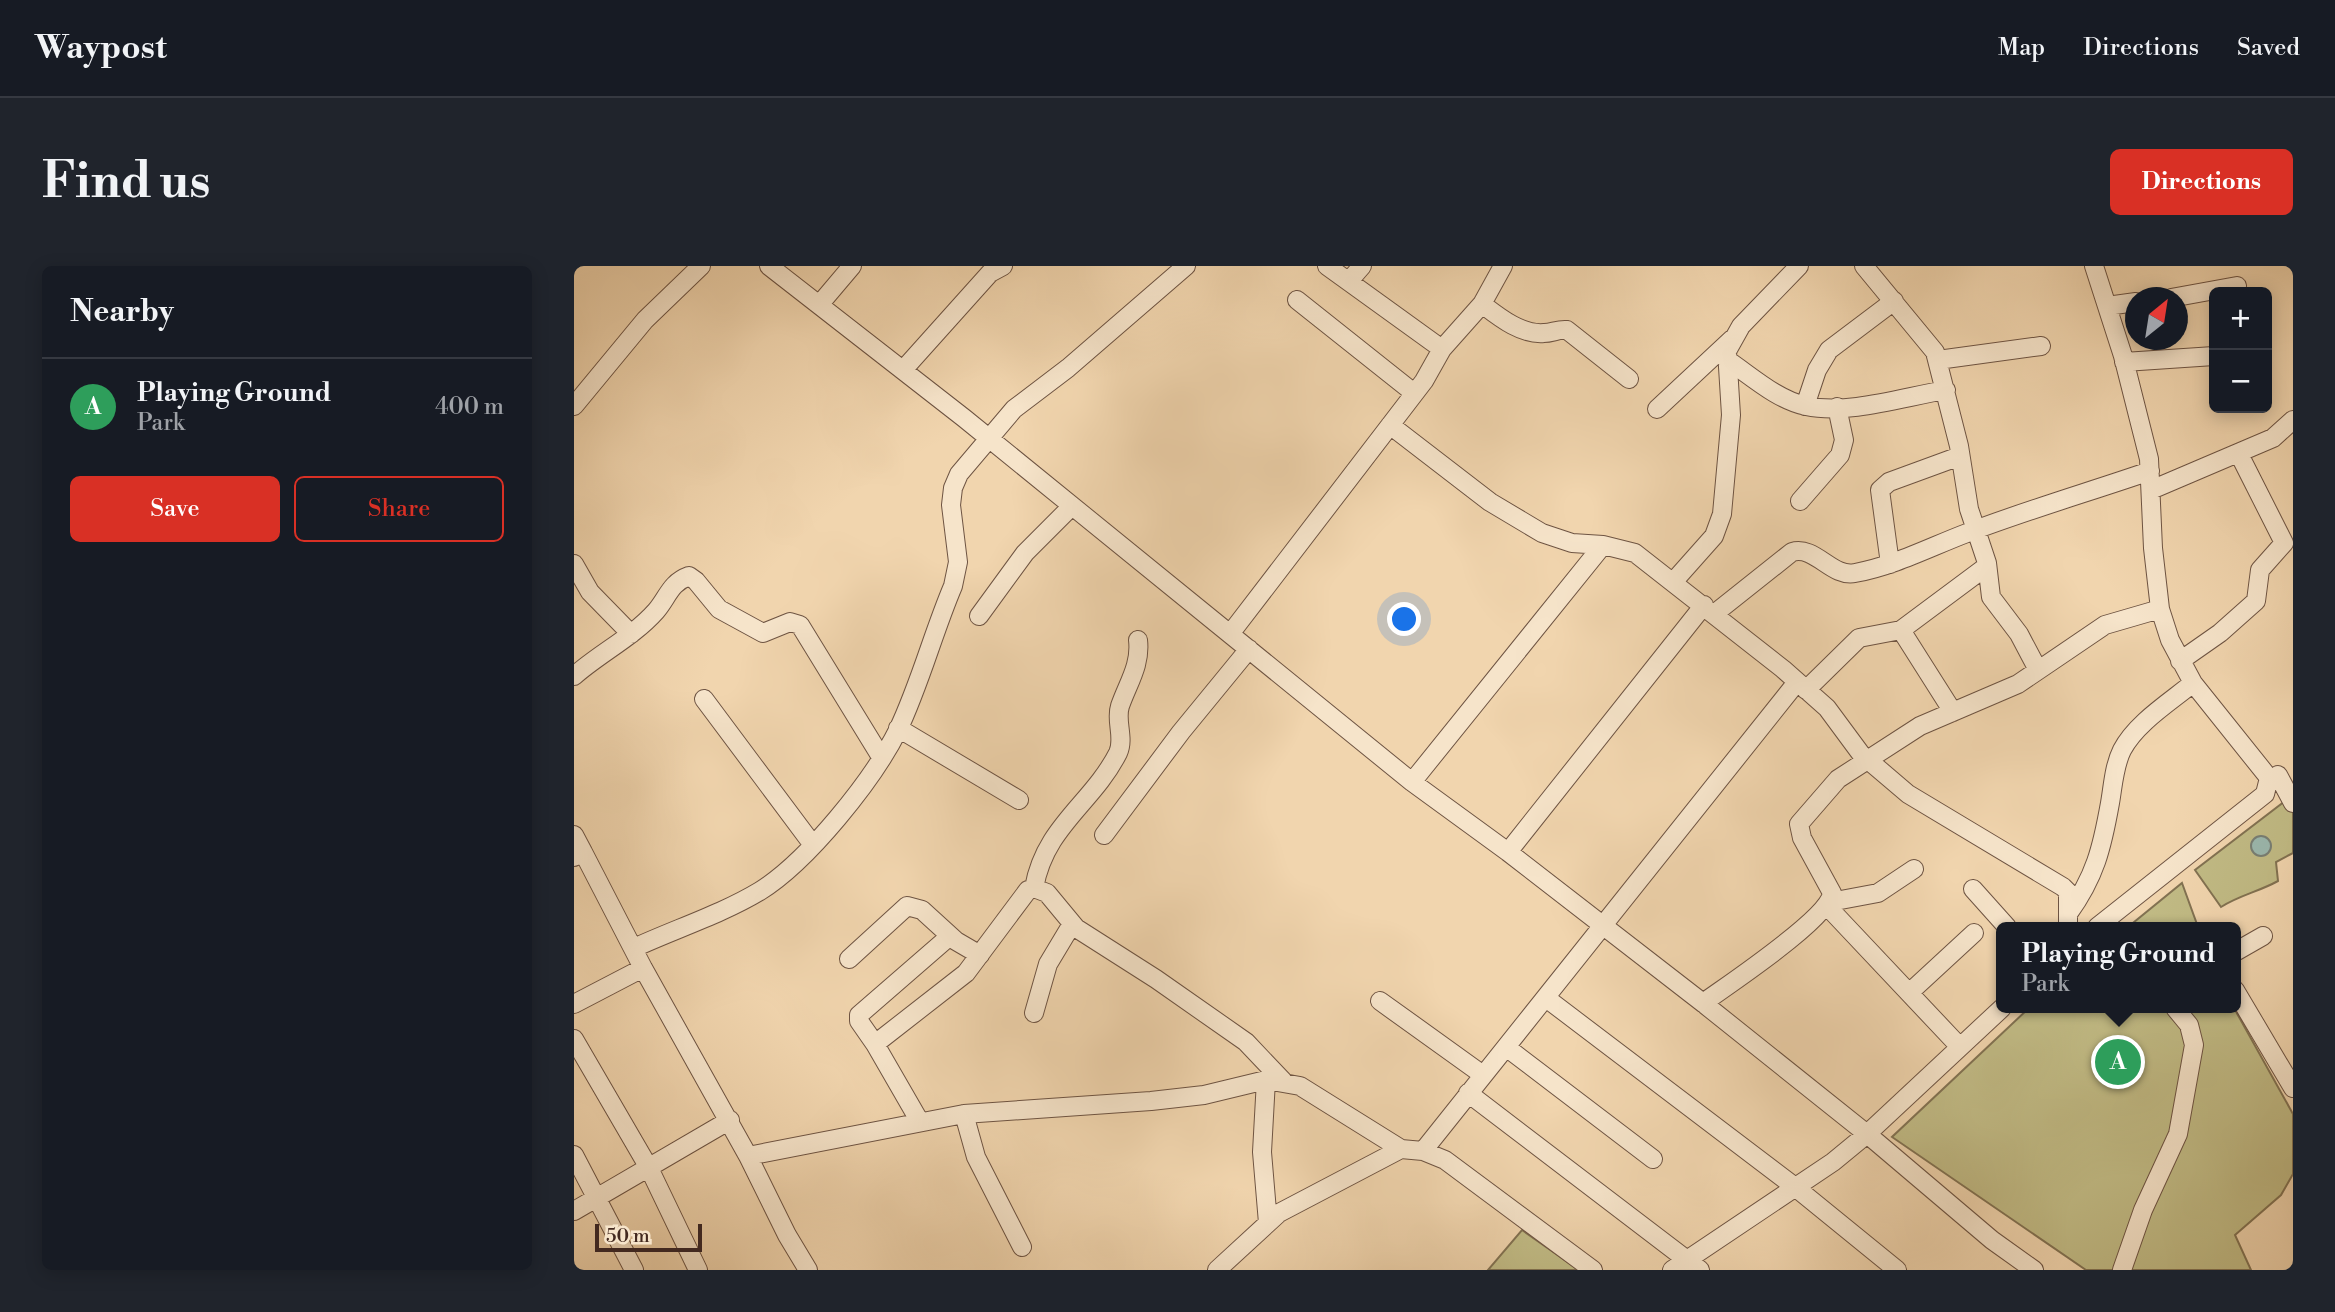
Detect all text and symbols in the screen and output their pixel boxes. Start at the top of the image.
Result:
text: Waypost [35,28,167,69]
text: Map [1998,33,2045,63]
text: Directions [2083,33,2199,63]
text: Saved [2237,33,2300,63]
button: Directions [2110,149,2293,215]
text: Find us [42,152,211,213]
north arrow [2125,287,2188,350]
map controls [2209,287,2272,413]
button: + [2209,287,2272,350]
text: Nearby [70,293,174,331]
button: − [2209,350,2272,413]
text: Playing Ground [137,377,331,409]
text: A [85,393,101,421]
text: 400 m [435,393,504,421]
text: Park [137,409,185,437]
button: Save [70,476,280,542]
button: Share [294,476,504,542]
your location [1387,602,1421,636]
popup [1996,922,2241,1013]
text: Playing Ground [2021,938,2216,970]
text: Park [2021,970,2069,998]
pin: A [2095,1036,2141,1088]
scale bar [595,1221,702,1253]
text: 50 m [606,1224,650,1248]

